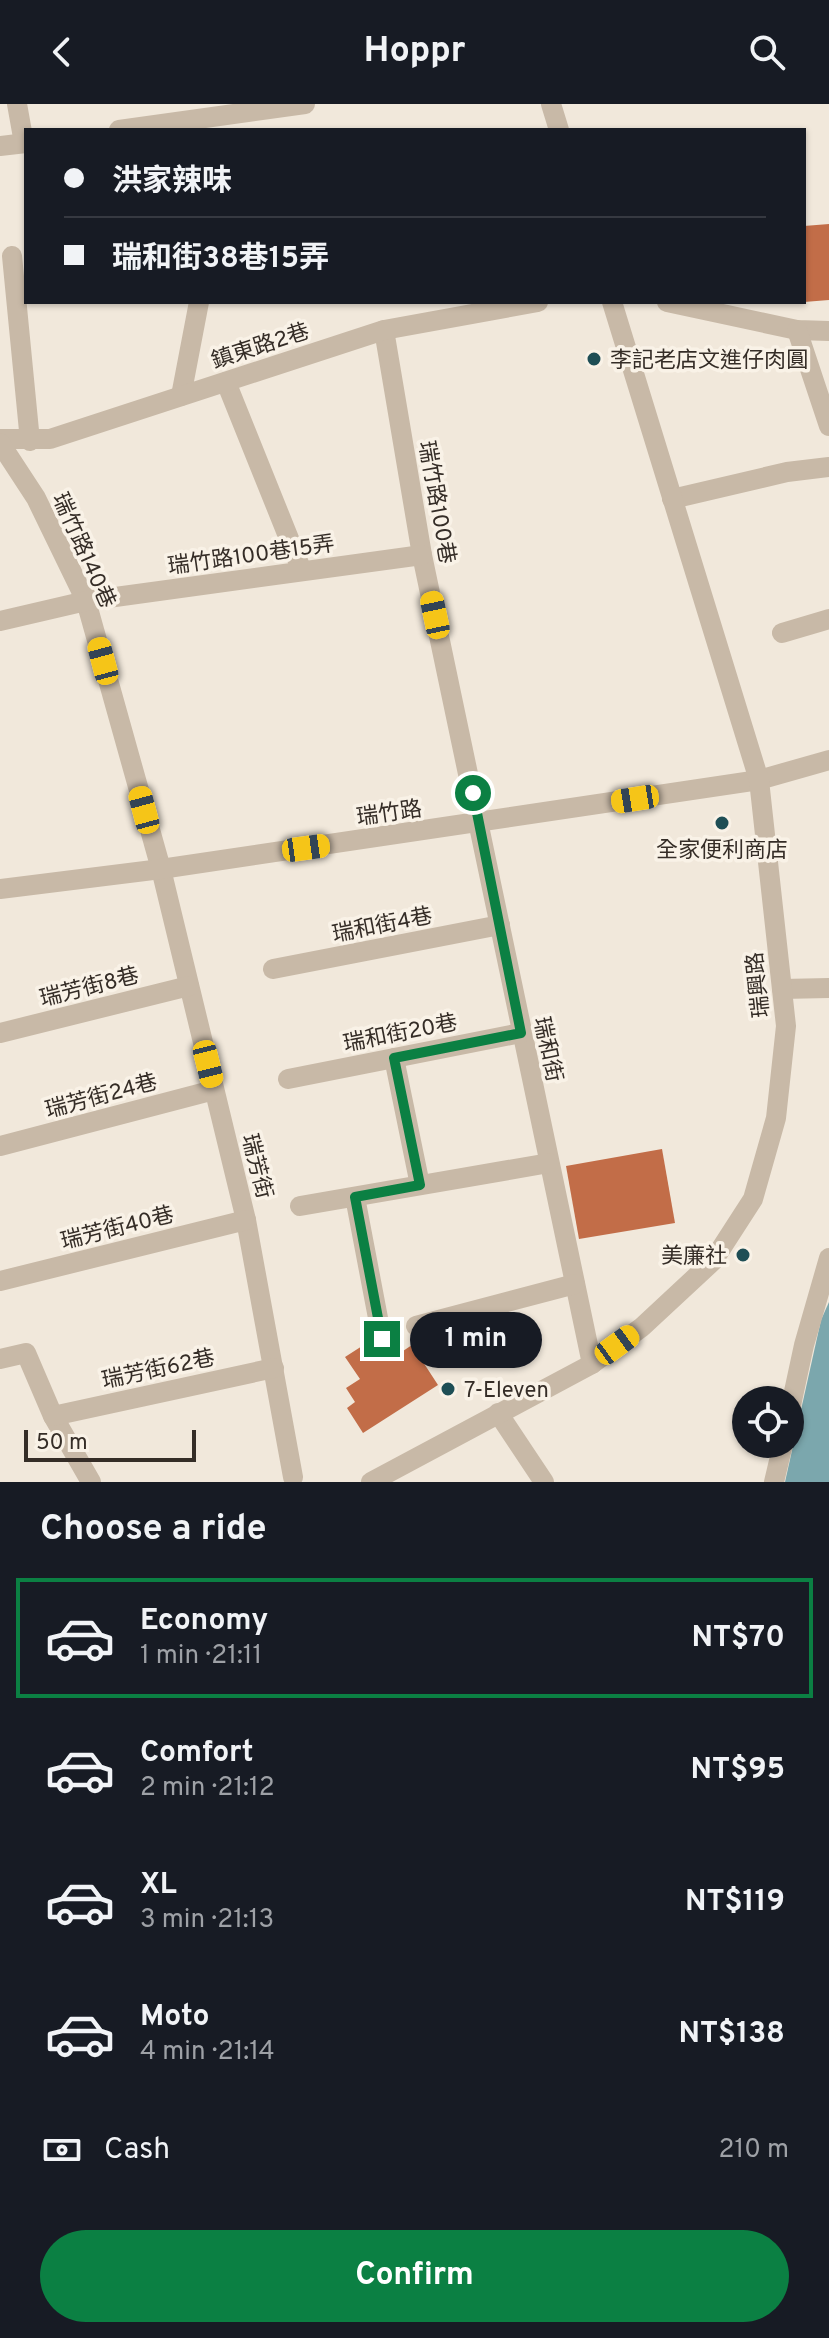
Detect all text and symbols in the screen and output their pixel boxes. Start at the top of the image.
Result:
text: Hoppr [364,29,465,75]
icon: back [40,30,84,74]
icon: search [745,30,789,74]
text: 洪家辣味 [112,164,232,201]
text: 瑞和街38巷15弄 [112,241,329,278]
street label: 鎮東路2巷 [208,319,313,376]
place label: 李記老店文進仔肉圓 [610,348,808,375]
marker: 李記老店文進仔肉圓 [585,350,603,368]
street label: 瑞竹路100巷 [411,439,460,566]
street label: 瑞竹路140巷 [45,489,120,613]
street label: 瑞竹路100巷15弄 [166,531,336,582]
car [418,589,452,641]
car [85,635,121,687]
route start [455,775,491,811]
car [609,783,661,815]
car [126,784,162,836]
street label: 瑞竹路 [355,797,424,832]
marker: 全家便利商店 [713,814,731,832]
car [281,833,331,863]
place label: 全家便利商店 [656,838,788,865]
street label: 瑞和街4巷 [330,904,435,949]
street label: 瑞興路 [743,951,776,1019]
street label: 瑞芳街8巷 [37,963,142,1014]
street label: 瑞和街20巷 [341,1010,460,1059]
street label: 瑞和街 [526,1014,567,1085]
car [191,1038,225,1090]
street label: 瑞芳街24巷 [43,1070,161,1125]
street label: 瑞芳街 [234,1131,277,1202]
street label: 瑞芳街40巷 [58,1202,177,1257]
place label: 美廉社 [661,1244,727,1271]
marker: 美廉社 [734,1246,752,1264]
callout: 1 min [410,1311,542,1367]
route end [364,1321,400,1357]
car [591,1321,643,1369]
text: 1 min [445,1323,507,1356]
street label: 瑞芳街62巷 [100,1345,217,1396]
place label: 7-Eleven [464,1378,549,1405]
marker: 7-Eleven [439,1380,457,1398]
map controls [732,1386,804,1458]
button: locate [732,1386,804,1458]
scale bar [24,1426,196,1462]
text: 50 m [36,1430,88,1457]
text: Choose a ride [40,1507,266,1553]
icon: car [44,1602,116,1674]
text: Economy [140,1603,268,1640]
text: NT$70 [691,1620,785,1657]
text: 1 min · 21:11 [140,1640,262,1673]
icon: car [44,1734,116,1806]
text: Comfort [140,1735,253,1772]
text: NT$95 [691,1752,785,1789]
text: 2 min · 21:12 [140,1772,275,1805]
icon: car [44,1866,116,1938]
text: XL [140,1867,177,1904]
text: NT$119 [685,1884,785,1921]
text: 3 min · 21:13 [140,1904,274,1937]
icon: car [44,1998,116,2070]
text: Moto [140,1999,210,2036]
text: NT$138 [679,2016,785,2053]
text: 4 min · 21:14 [140,2036,275,2069]
icon: cash [40,2128,84,2172]
text: Cash [104,2132,170,2169]
text: 210 m [719,2134,789,2167]
button: Confirm [40,2230,789,2322]

